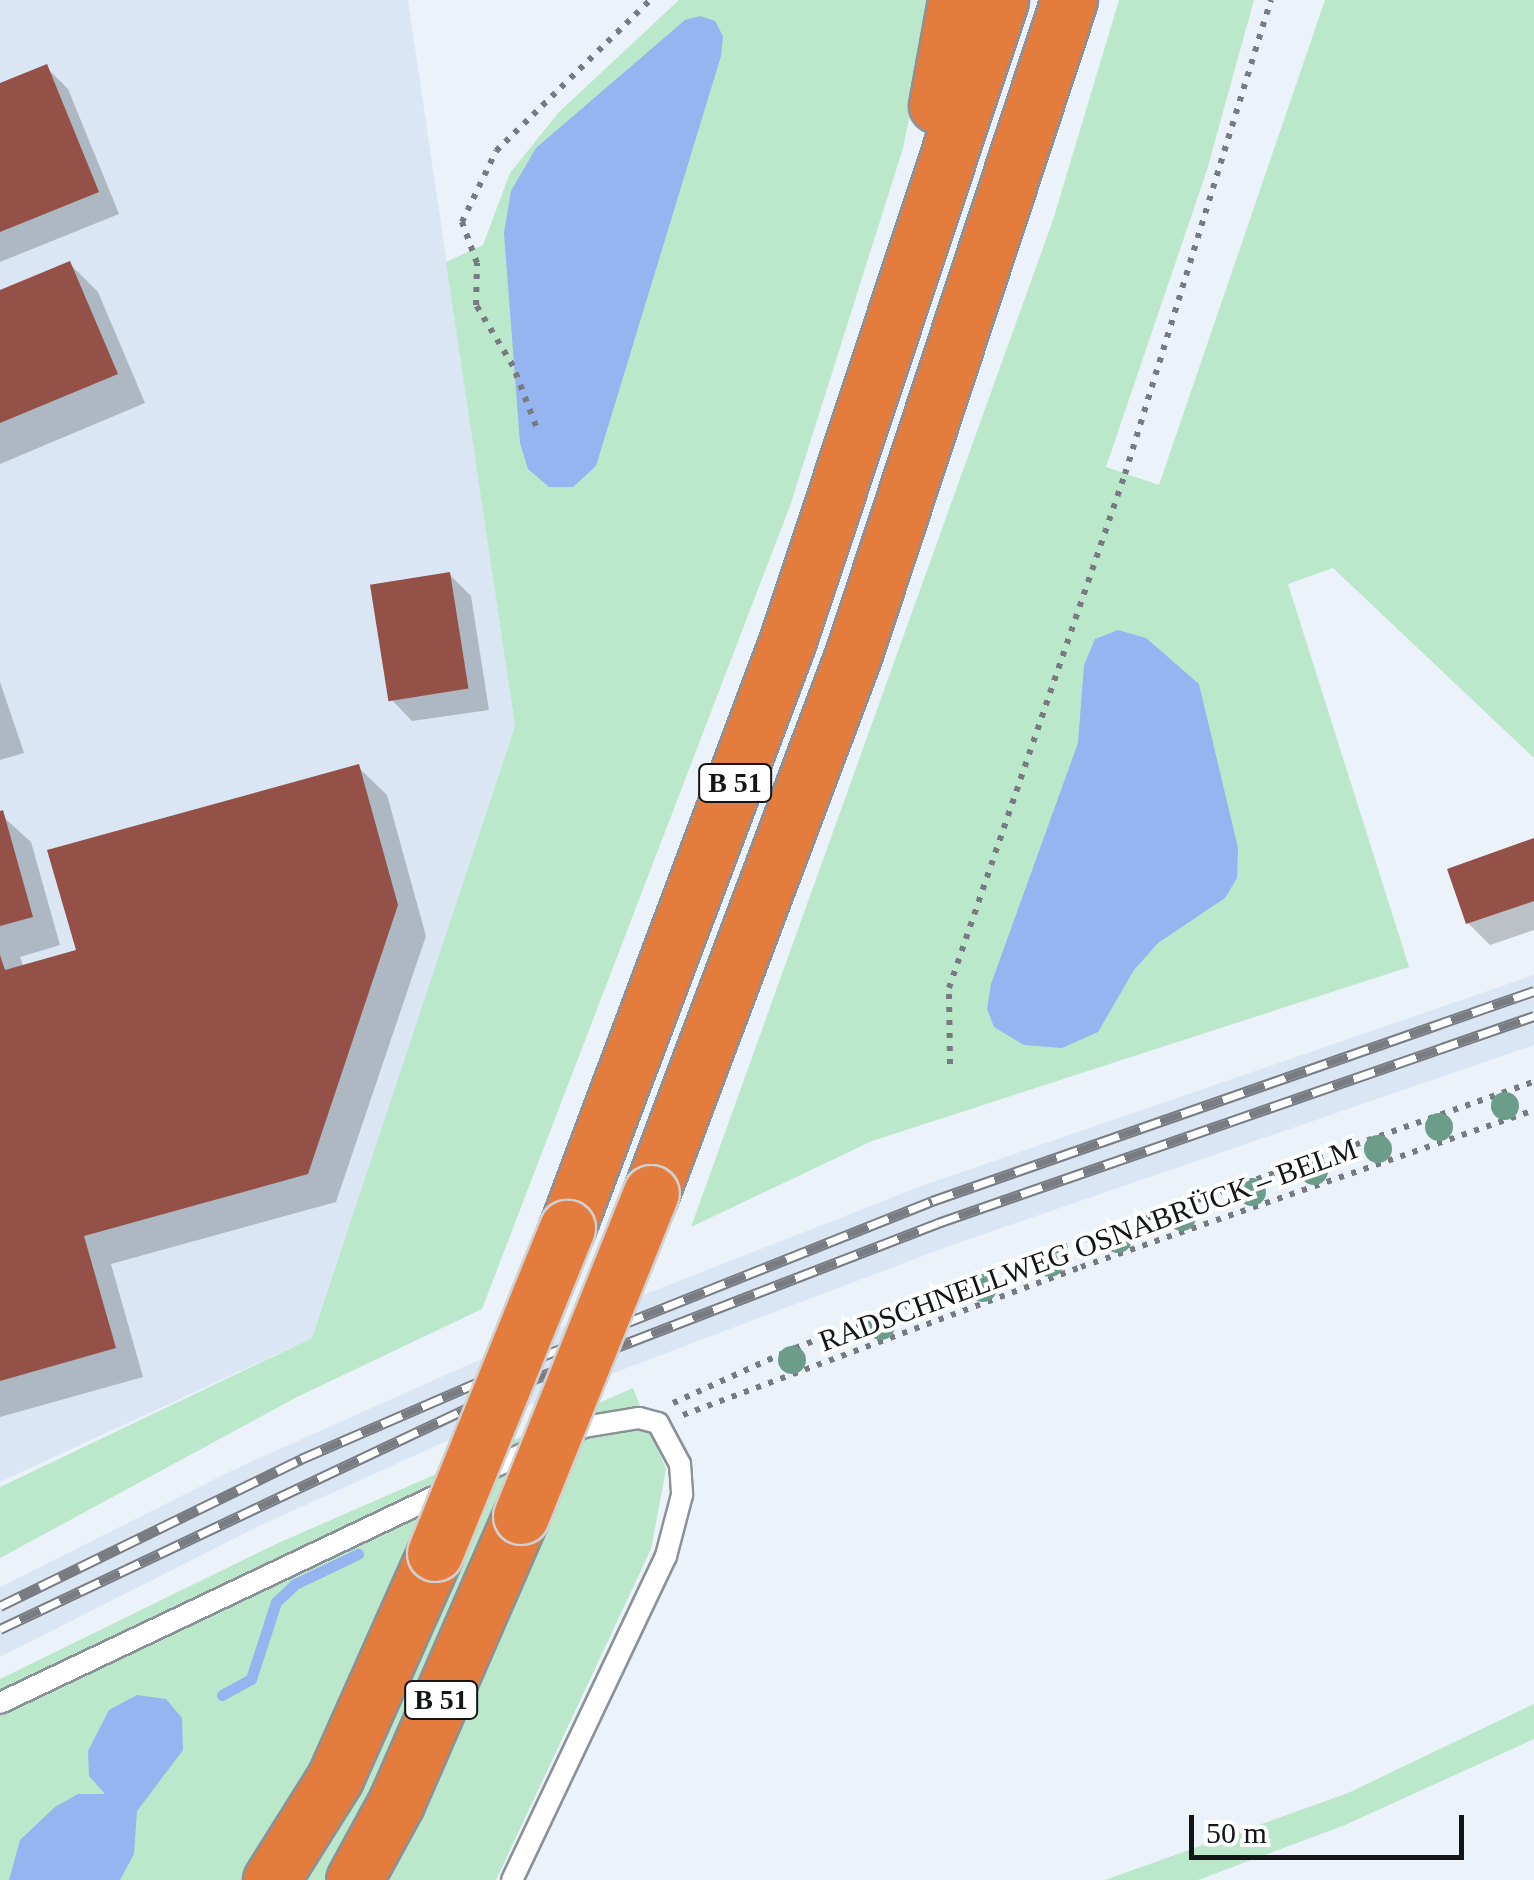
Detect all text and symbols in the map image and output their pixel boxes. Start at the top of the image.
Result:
road number: B 51 [698,760,772,806]
street label: RADSCHNELLWEG OSNABRÜCK – BELM [814,1131,1362,1359]
road number: B 51 [404,1677,478,1723]
scale bar [1194,1795,1469,1857]
text: 50 m [1206,1816,1267,1849]

